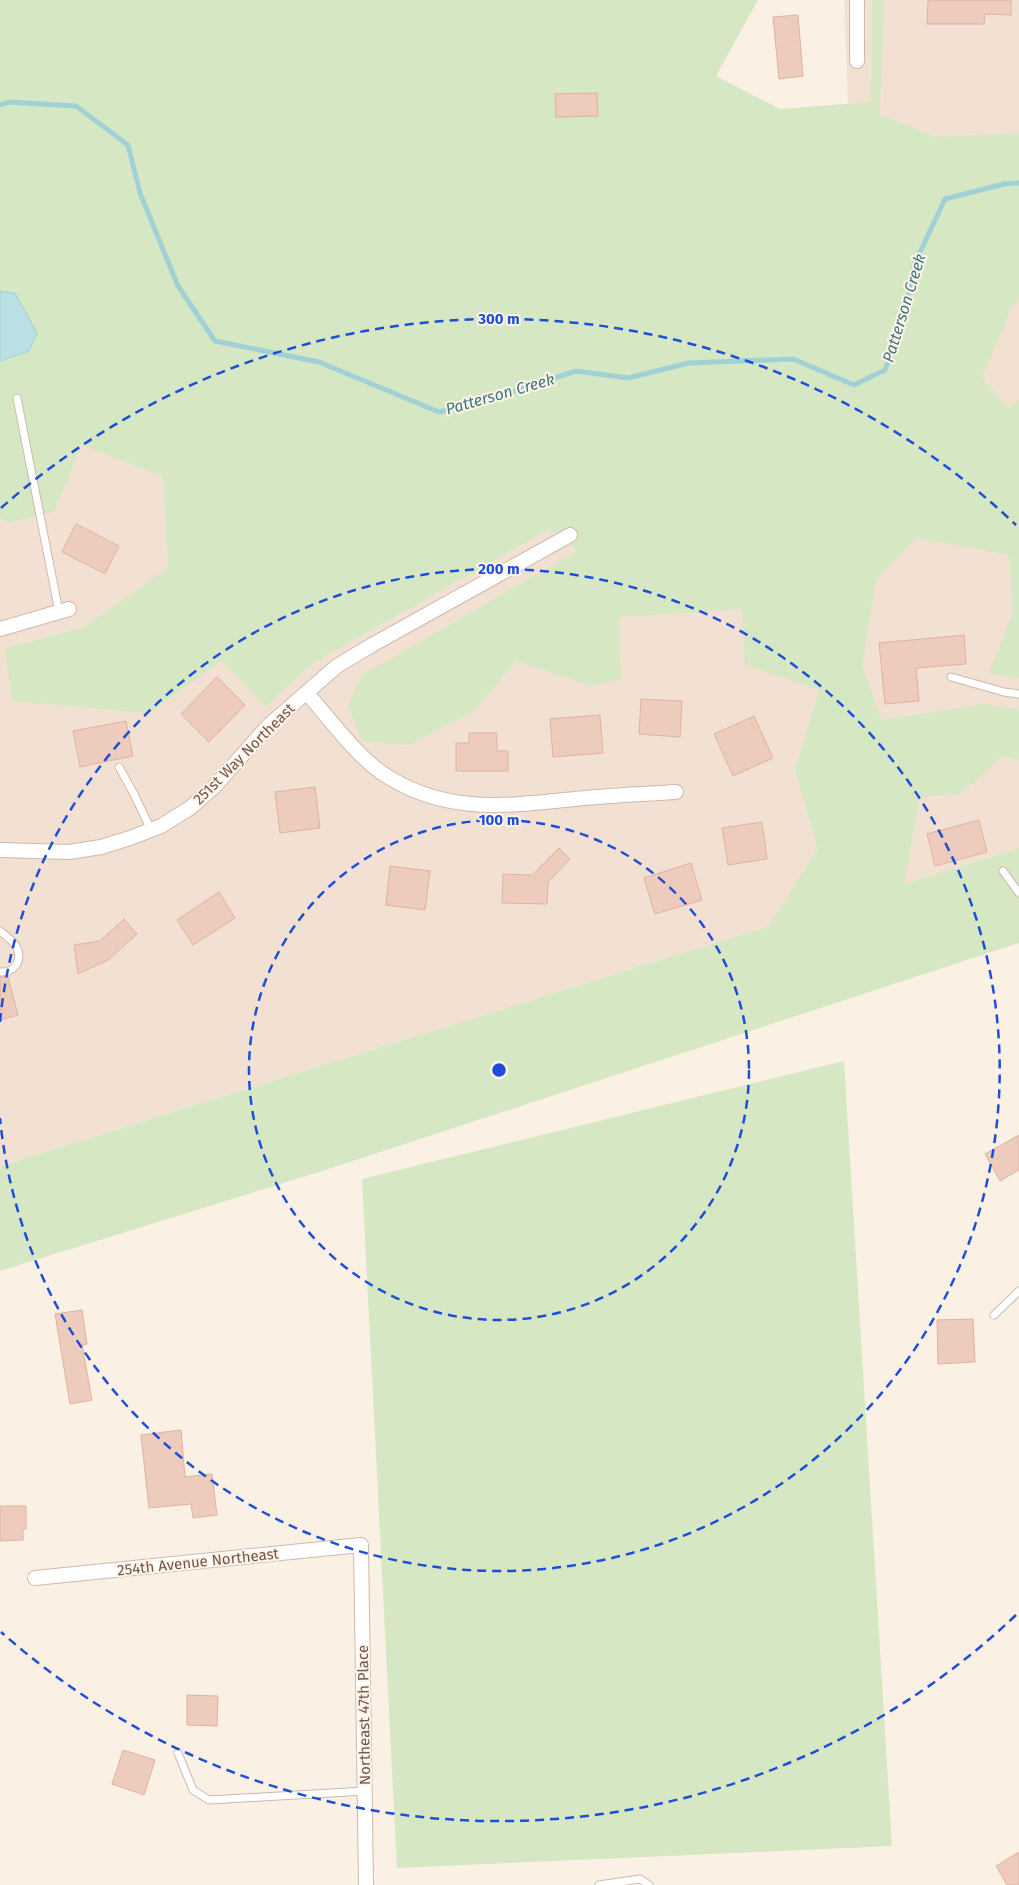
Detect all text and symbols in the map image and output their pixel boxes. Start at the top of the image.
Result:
water label: Patterson Creek [878,251,930,365]
text: 300 m [477,310,520,328]
water label: Patterson Creek [443,369,557,419]
text: 200 m [478,560,520,578]
street label: 251st Way Northeast [190,699,299,808]
text: 100 m [479,811,519,829]
centre of rings [490,1061,508,1079]
street label: 254th Avenue Northeast [116,1545,280,1579]
street label: Northeast 47th Place [354,1645,374,1785]

